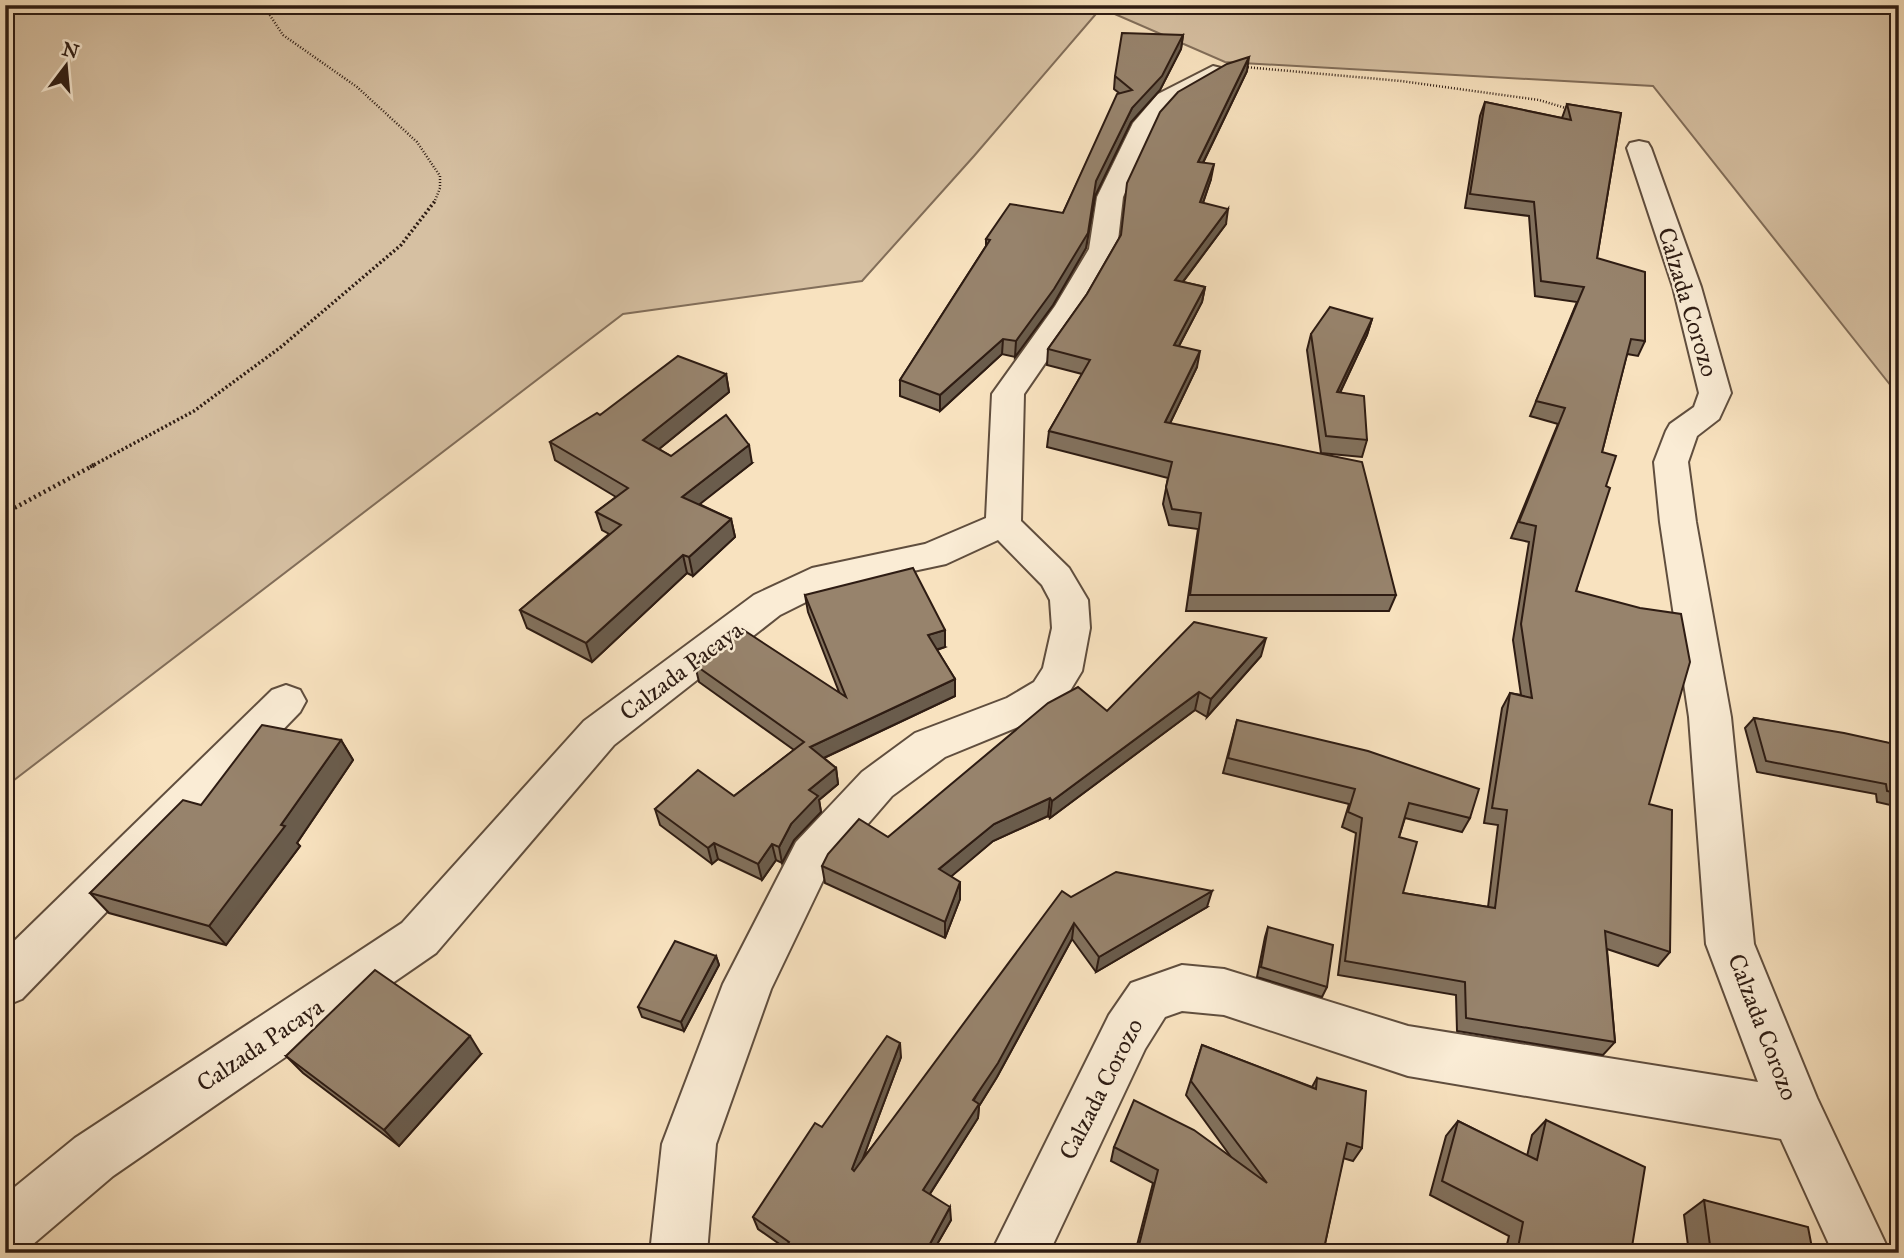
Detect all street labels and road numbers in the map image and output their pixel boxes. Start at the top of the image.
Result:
street label: Calzada Corozo [1651,224,1725,380]
street label: Calzada Pacaya [614,614,749,727]
street label: Calzada Corozo [1721,949,1805,1105]
street label: Calzada Pacaya [191,991,330,1098]
street label: Calzada Corozo [1053,1013,1149,1165]

